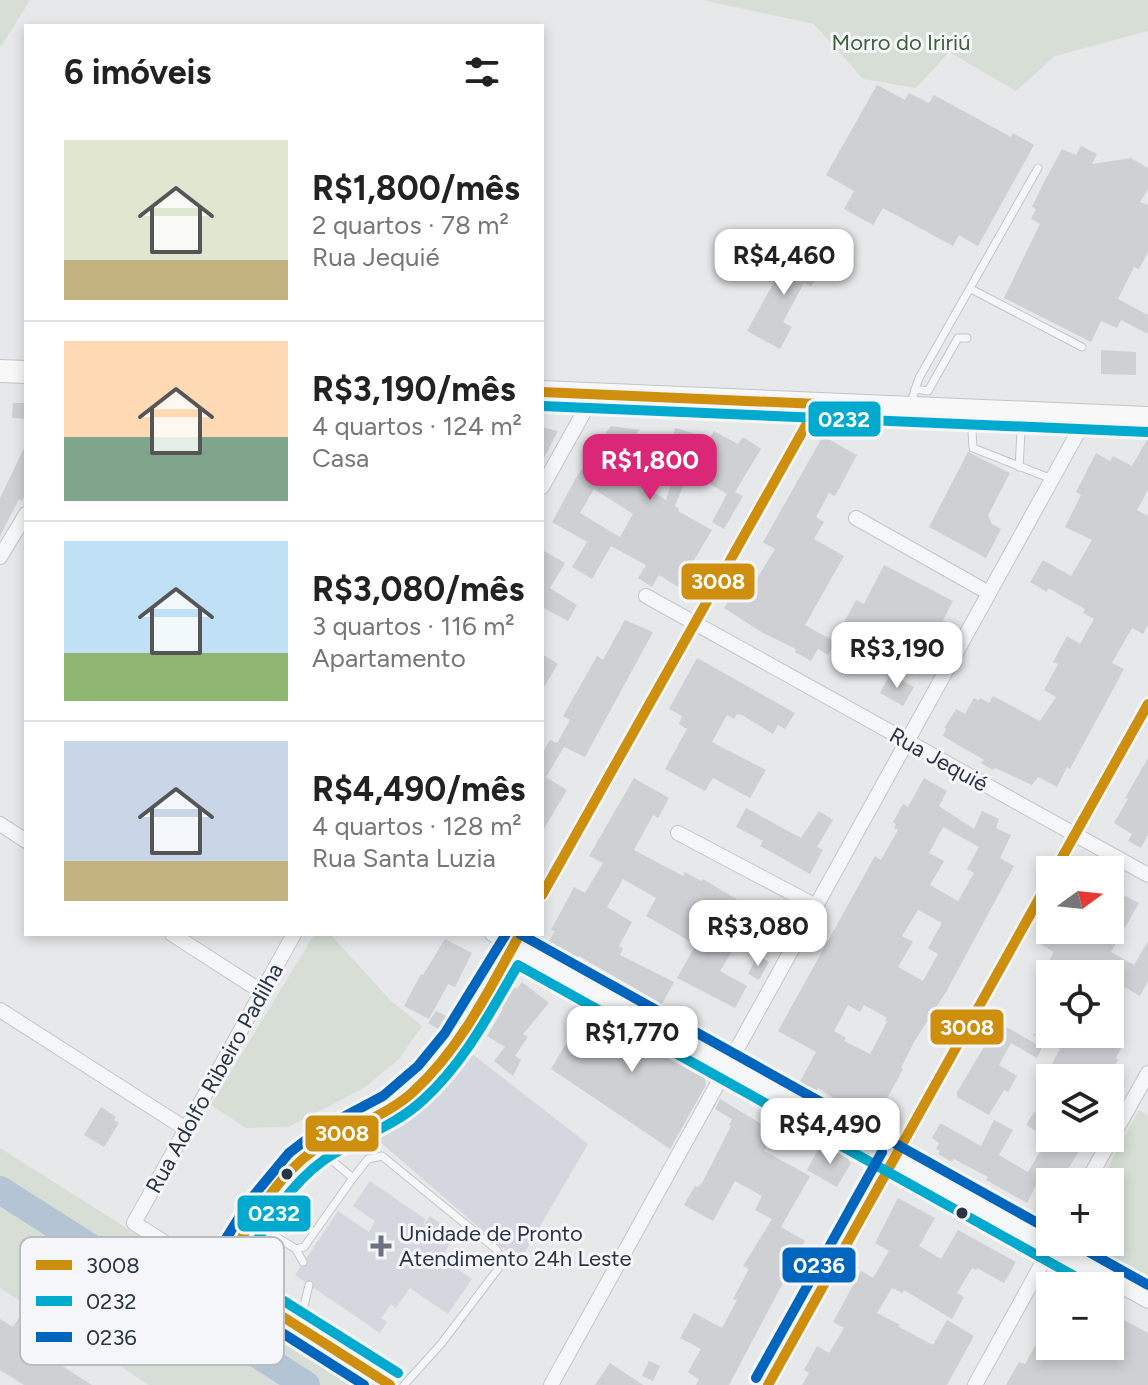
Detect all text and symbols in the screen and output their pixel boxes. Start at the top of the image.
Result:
park label: Morro do Iririú [832,29,970,56]
icon: filters [460,50,504,94]
text: 6 imóveis [64,52,211,93]
text: R$1,800/mês [312,168,520,209]
icon: home [128,172,224,268]
text: 2 quartos · 78 m² [312,209,509,241]
pin: R$4,460 [710,229,858,297]
text: R$4,460 [733,239,835,271]
text: Rua Jequié [312,241,440,273]
text: R$3,190/mês [312,369,516,410]
icon: home [128,373,224,469]
line badge: 0232 [807,400,882,438]
text: 0232 [818,406,870,433]
text: 4 quartos · 124 m² [312,410,522,442]
pin: R$1,800 [576,434,724,502]
text: Casa [312,442,369,474]
text: R$1,800 [601,444,699,476]
line badge: 3008 [680,562,756,601]
text: 3008 [691,568,745,595]
text: R$3,080/mês [312,569,524,610]
icon: home [128,573,224,669]
text: 3 quartos · 116 m² [312,610,515,642]
pin: R$3,190 [823,622,971,690]
text: R$3,190 [849,632,945,664]
text: Apartamento [312,642,466,674]
street label: Rua Jequié [885,721,993,797]
text: R$4,490/mês [312,769,525,810]
icon: home [128,773,224,869]
text: 4 quartos · 128 m² [312,810,522,842]
text: Rua Santa Luzia [312,842,496,874]
north arrow [1036,856,1124,944]
map controls [1036,856,1124,1360]
pin: R$3,080 [684,900,832,968]
text: R$3,080 [707,910,809,942]
street label: Rua Adolfo Ribeiro Padilha [140,959,289,1198]
button: locate [1036,960,1124,1048]
pin: R$1,770 [558,1006,706,1074]
line badge: 3008 [929,1008,1005,1046]
text: 3008 [940,1014,994,1041]
text: R$1,770 [585,1016,679,1048]
button: layers [1036,1064,1124,1152]
pin: R$4,490 [756,1098,904,1166]
text: R$4,490 [779,1108,881,1140]
line badge: 3008 [304,1114,380,1153]
text: 3008 [315,1120,369,1147]
unlabelled marker [279,1166,295,1182]
button: + [1036,1168,1124,1256]
line badge: 0232 [236,1194,312,1233]
text: 0232 [248,1200,300,1227]
unlabelled marker [954,1205,970,1221]
place label: Unidade de Pronto Atendimento 24h Leste [399,1220,632,1272]
marker: Unidade de Pronto Atendimento 24h Leste [370,1235,392,1257]
legend [20,1237,284,1365]
line badge: 0236 [781,1246,857,1284]
text: 3008 [86,1252,140,1279]
text: 0236 [793,1252,845,1279]
button: − [1036,1272,1124,1360]
text: 0232 [86,1288,137,1315]
text: 0236 [86,1324,137,1351]

